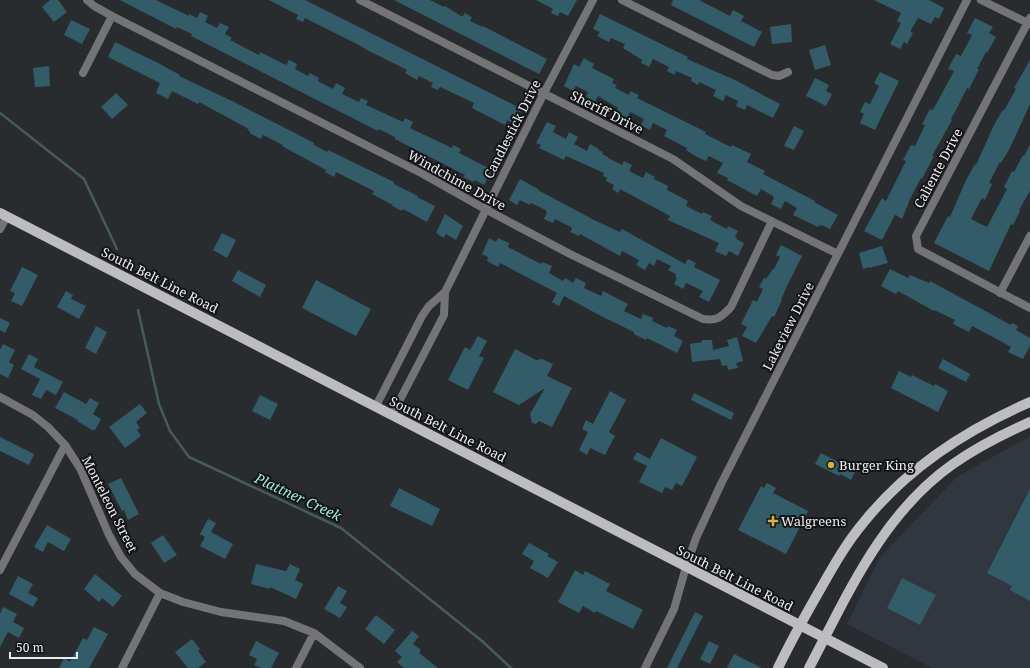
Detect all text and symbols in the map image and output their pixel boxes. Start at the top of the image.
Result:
street label: Candlestick Drive [479,76,545,182]
street label: Sheriff Drive [568,86,646,138]
street label: Caliente Drive [909,125,967,211]
street label: Windchime Drive [405,146,509,215]
street label: South Belt Line Road [99,243,221,317]
street label: Lakeview Drive [758,279,818,373]
street label: South Belt Line Road [387,392,509,466]
street label: Monteleon Street [78,453,142,556]
place label: Burger King [839,456,914,474]
marker: Burger King [826,460,836,470]
water label: Plattner Creek [251,468,346,525]
place label: Walgreens [781,512,846,530]
marker: Walgreens [768,516,778,526]
street label: South Belt Line Road [674,541,796,615]
scale bar [10,634,77,660]
text: 50 m [16,639,44,656]

